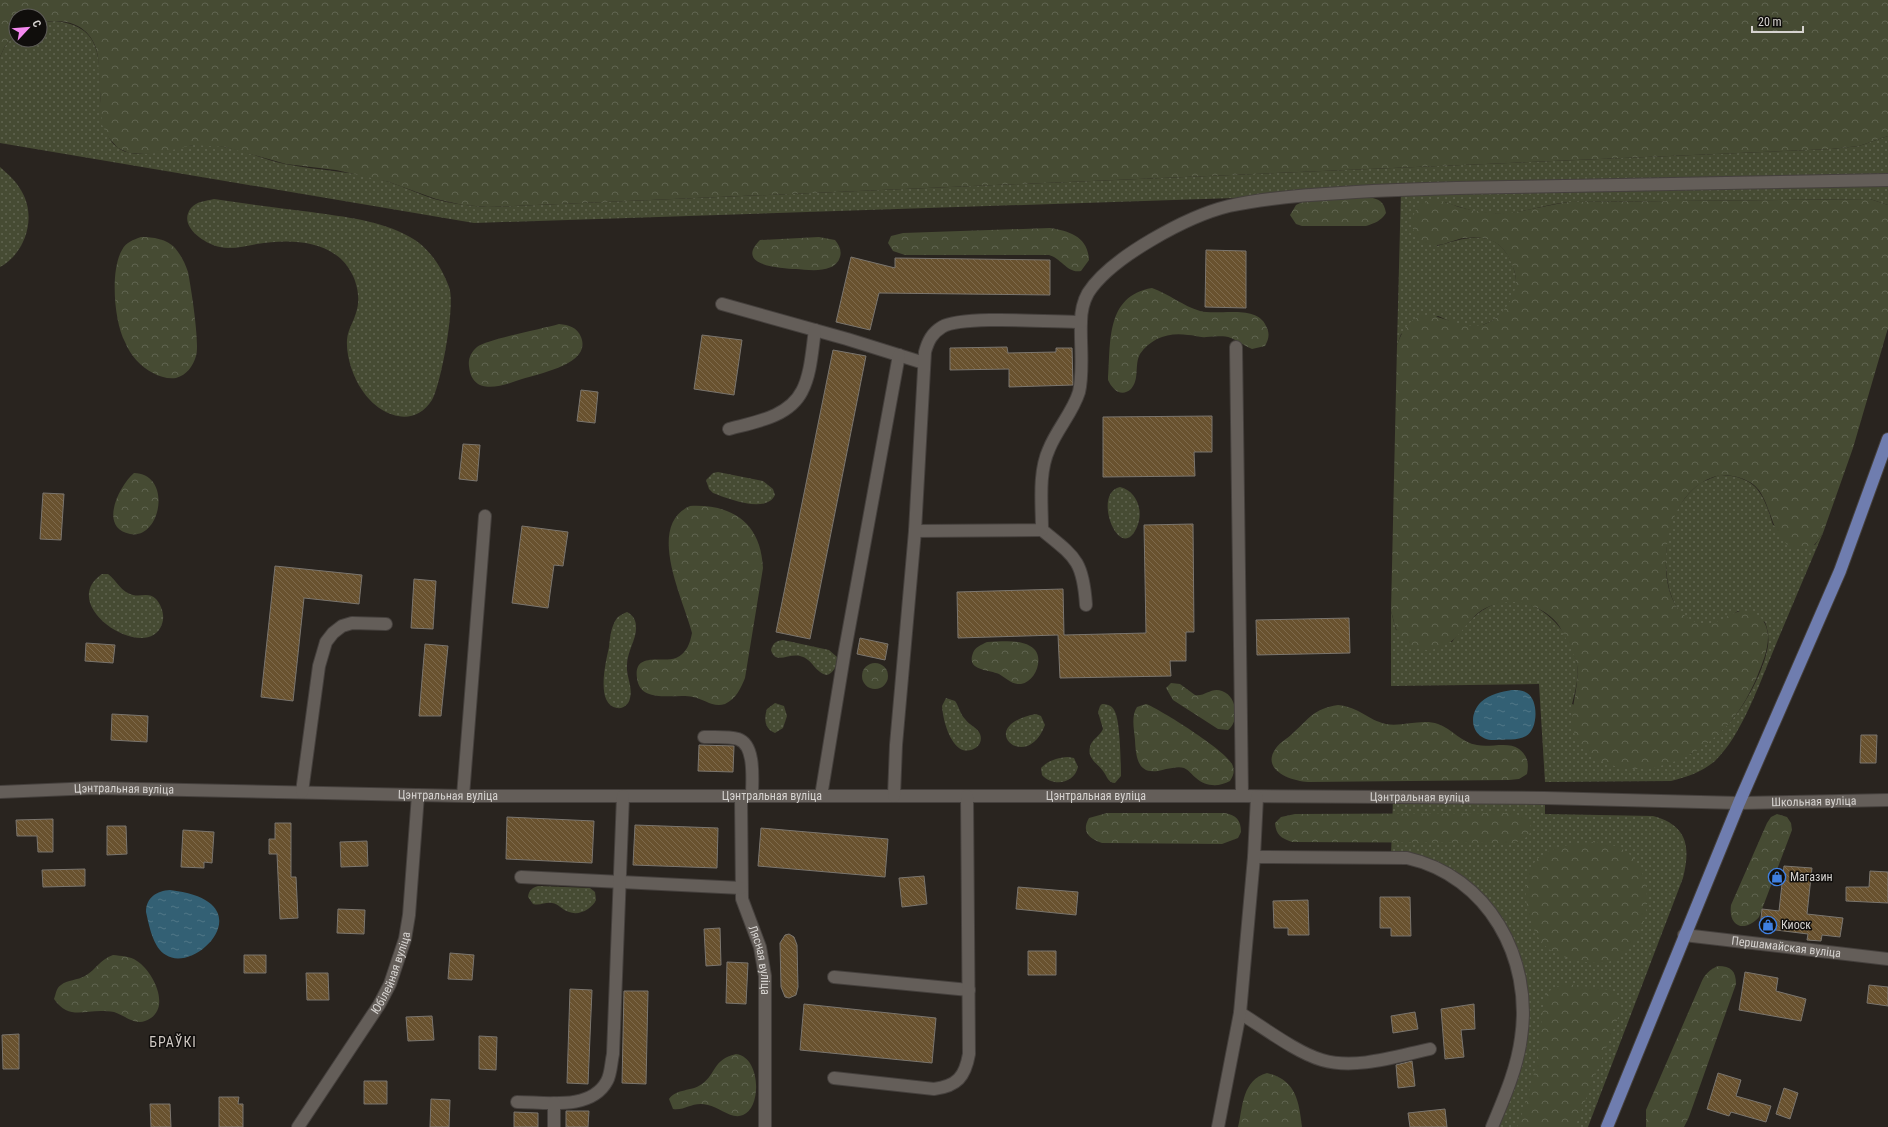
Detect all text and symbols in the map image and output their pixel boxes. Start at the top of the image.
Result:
north arrow [8,8,48,48]
scale bar [1752,8,1803,34]
text: 20 m [1758,15,1782,29]
text: С [29,18,44,30]
street label: Цэнтральная вуліца [74,781,174,797]
street label: Цэнтральная вуліца [398,788,498,803]
street label: Цэнтральная вуліца [722,789,822,803]
street label: Цэнтральная вуліца [1046,789,1146,803]
street label: Цэнтральная вуліца [1370,790,1470,805]
street label: Школьная вуліца [1771,794,1857,809]
shop icon: Магазин [1767,867,1787,887]
place label: Магазин [1790,870,1833,884]
shop icon: Киоск [1758,915,1778,935]
place label: Киоск [1781,918,1811,932]
street label: Лясная вуліца [745,923,772,995]
street label: Юбілейная вуліца [368,930,413,1017]
street label: Першамайская вуліца [1731,934,1842,960]
district label: БРАЎКІ [149,1033,197,1050]

